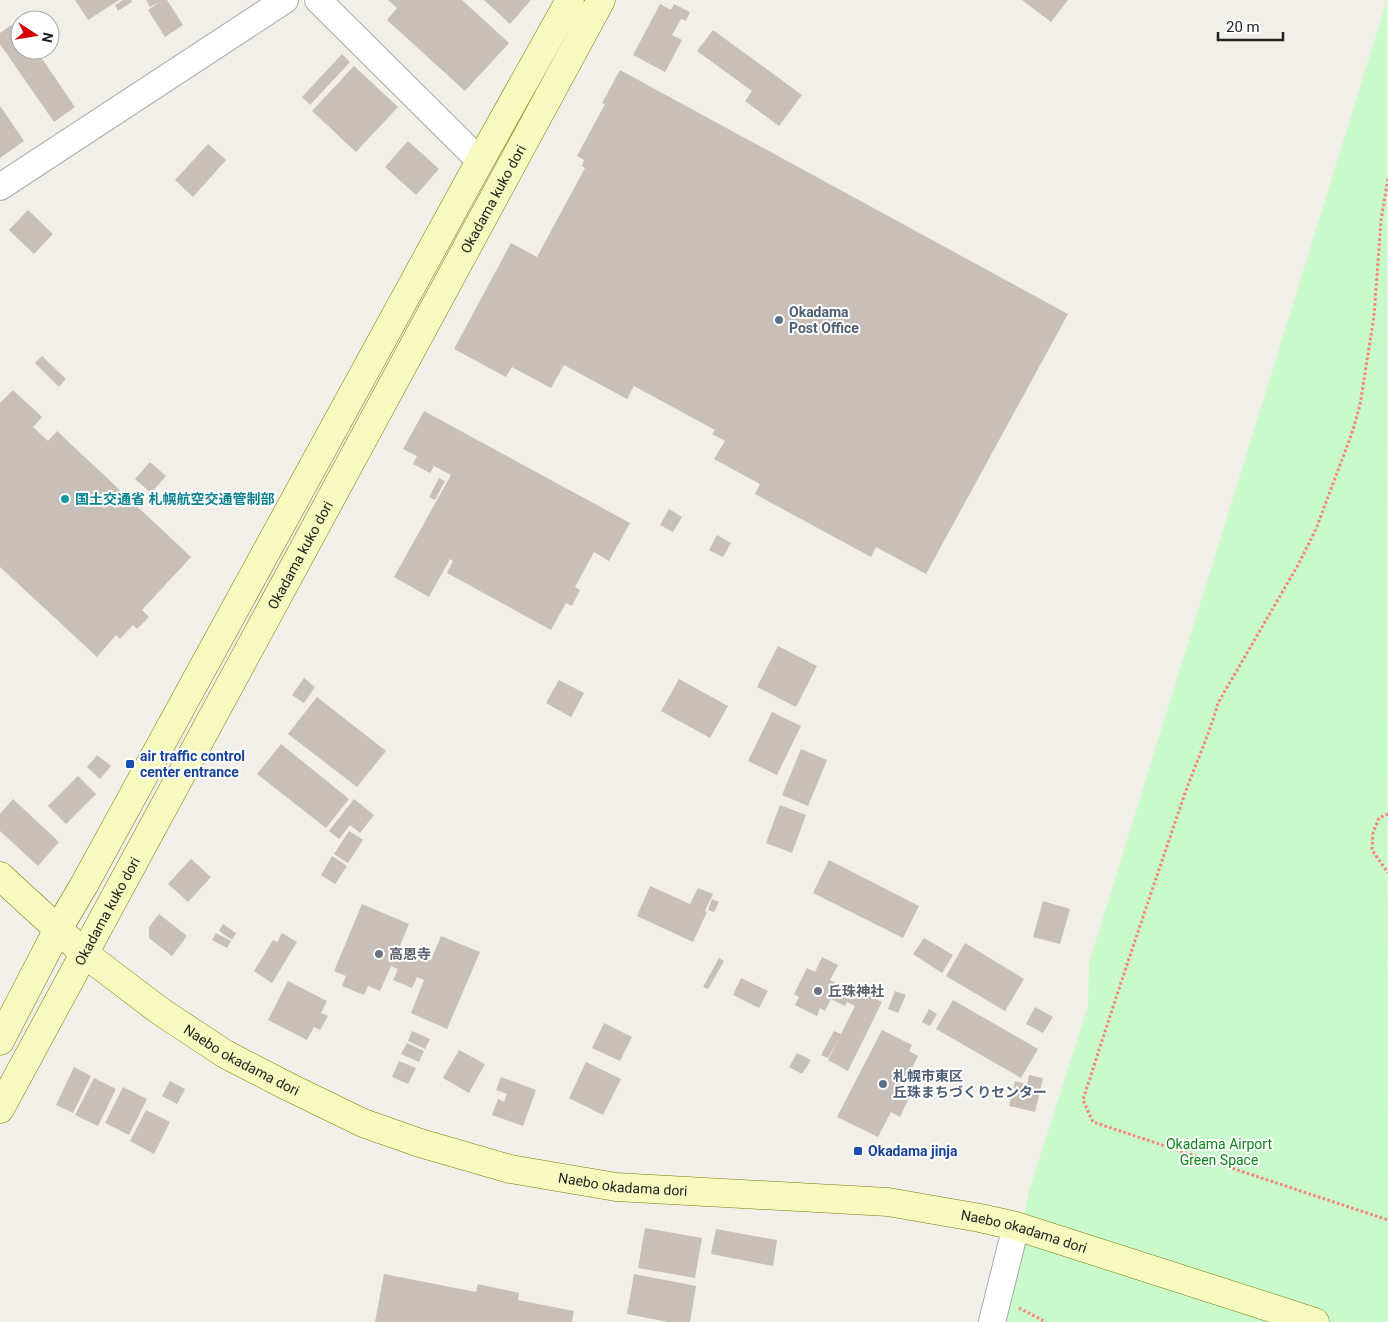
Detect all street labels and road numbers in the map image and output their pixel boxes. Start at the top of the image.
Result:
street label: Okadama kuko dori [457,142,529,256]
street label: Okadama kuko dori [264,498,336,612]
street label: Okadama kuko dori [71,854,143,968]
street label: Naebo okadama dori [181,1021,302,1099]
street label: Naebo okadama dori [557,1169,688,1199]
street label: Naebo okadama dori [960,1207,1089,1256]

